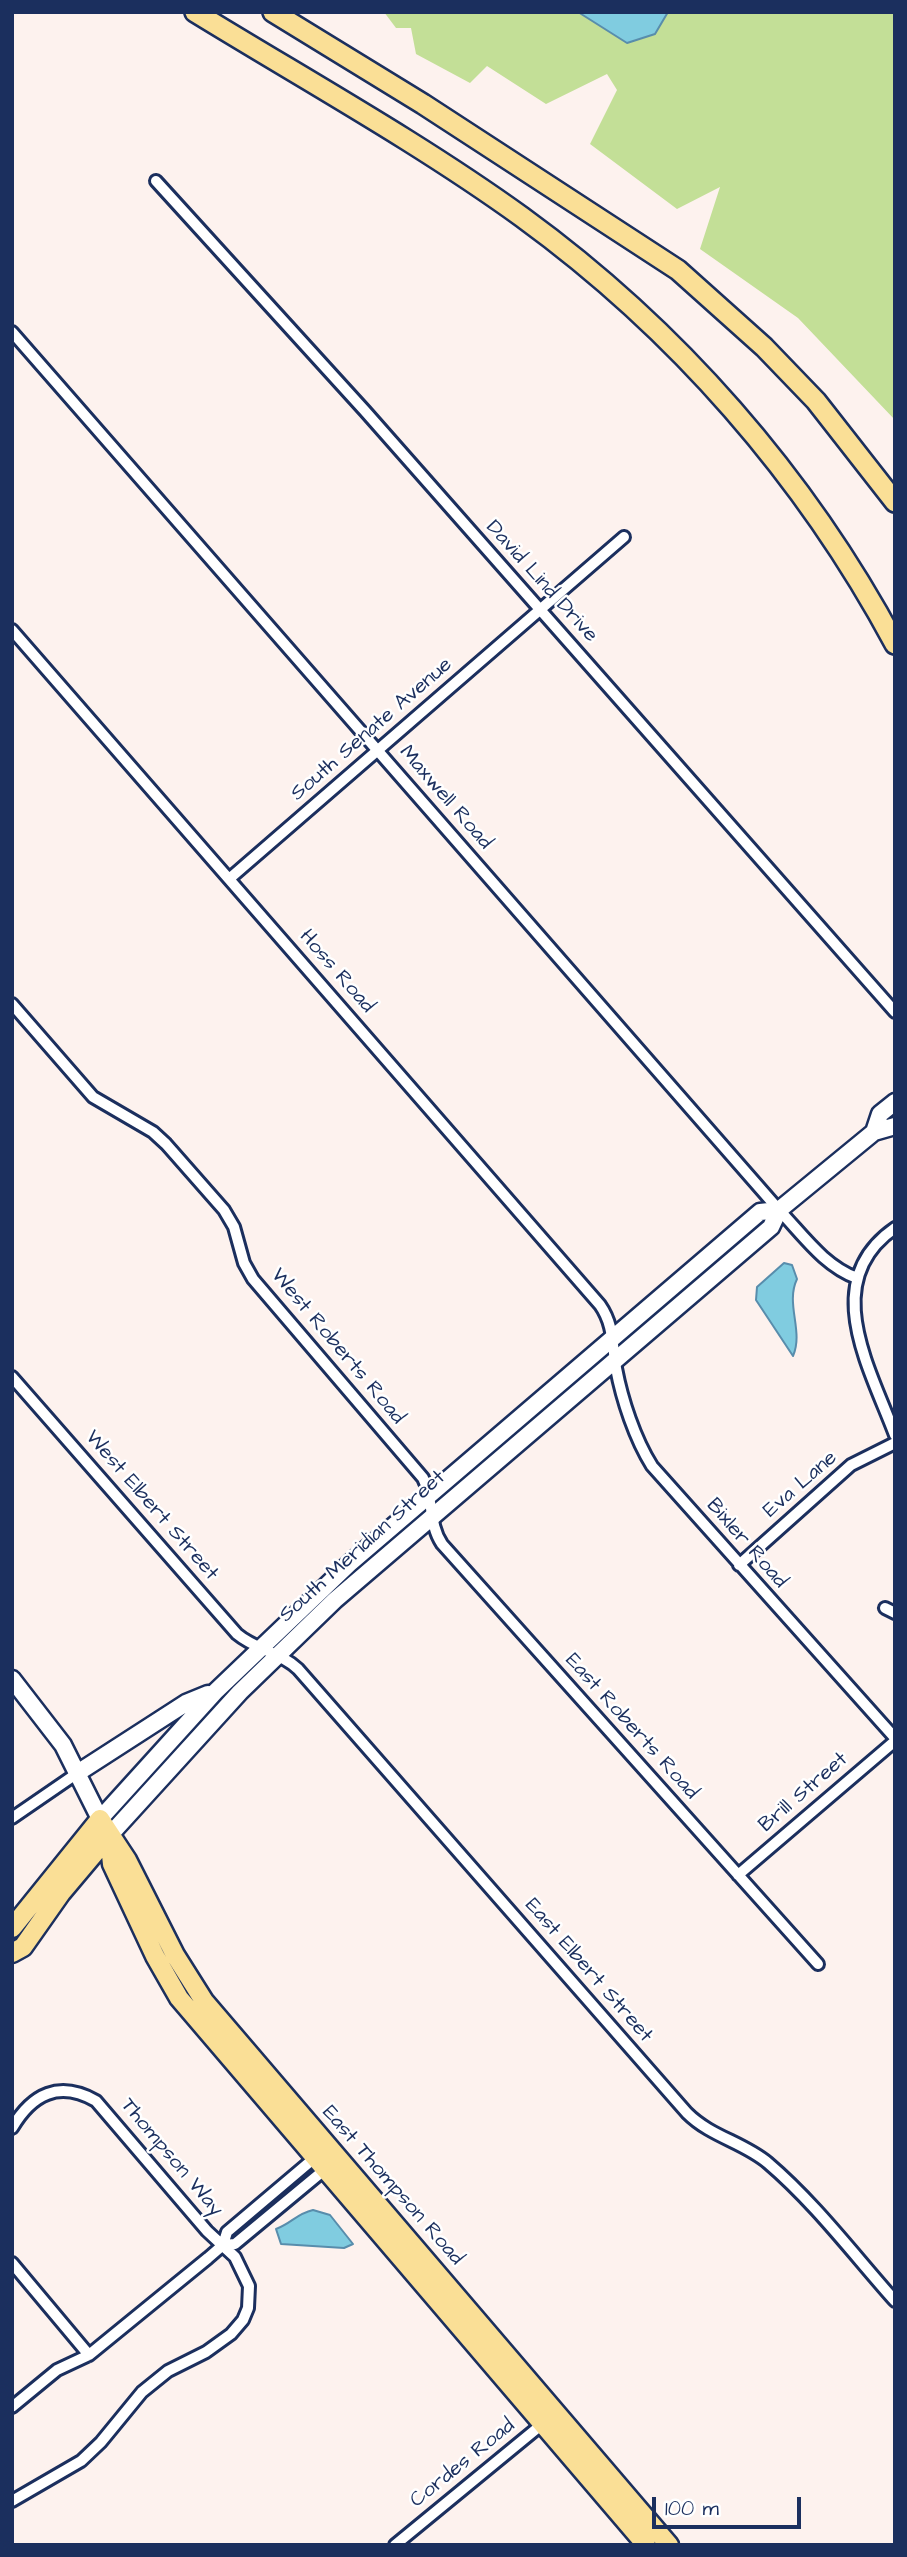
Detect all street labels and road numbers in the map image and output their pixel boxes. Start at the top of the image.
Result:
street label: David Lind Drive [480,516,602,648]
street label: South Senate Avenue [286,653,458,807]
street label: Maxwell Road [393,741,497,855]
street label: Hoss Road [293,925,379,1019]
street label: West Roberts Road [264,1264,410,1430]
street label: West Elbert Street [79,1426,223,1586]
street label: Eva Lane [759,1446,843,1524]
street label: South Meridian Street [275,1466,451,1628]
street label: Bixler Road [700,1494,792,1594]
street label: East Roberts Road [559,1649,703,1805]
street label: Brill Street [754,1748,854,1838]
street label: East Elbert Street [519,1894,657,2048]
street label: Thompson Way [114,2094,228,2222]
street label: East Thompson Road [316,2101,468,2271]
street label: Cordes Road [405,2414,521,2514]

